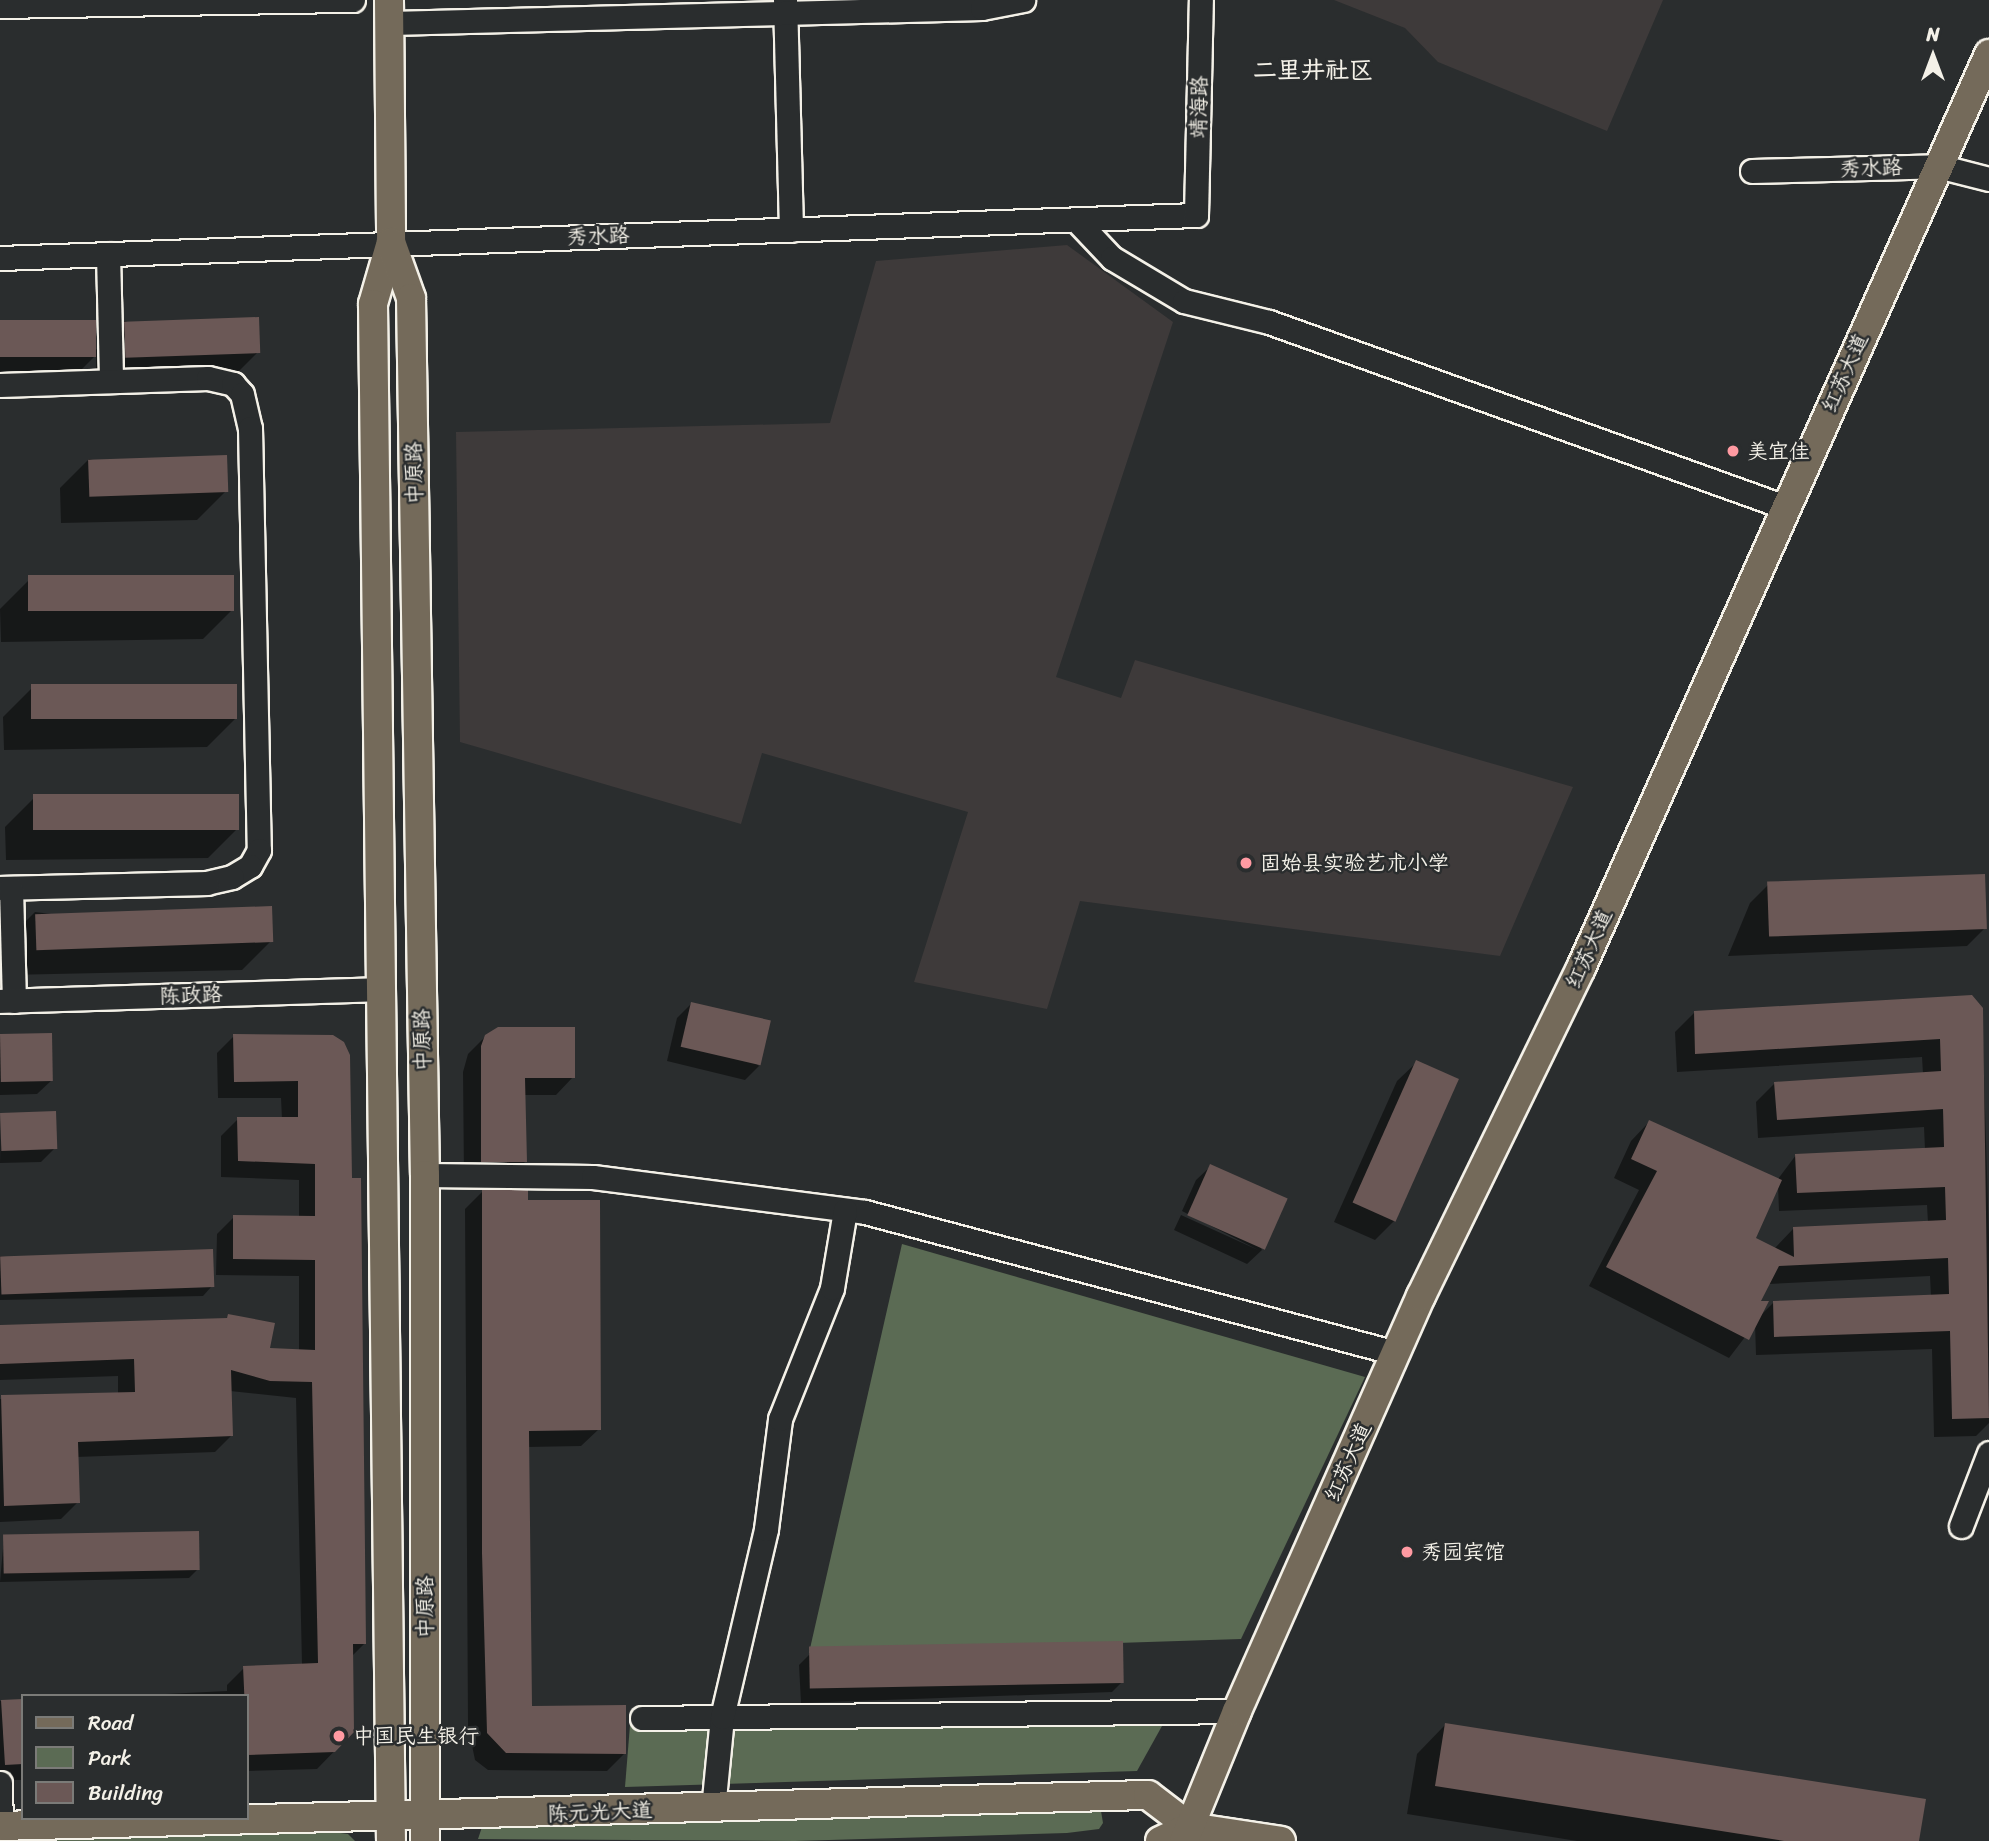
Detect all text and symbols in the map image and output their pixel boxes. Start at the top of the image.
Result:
text: N [1926,18,1940,51]
north arrow [1898,21,1968,91]
district label: 二里井社区 [1253,57,1373,85]
street label: 靖海路 [1186,75,1212,139]
street label: 秀水路 [1839,154,1903,182]
street label: 秀水路 [566,222,630,250]
street label: 红苏大道 [1816,330,1874,416]
place label: 美宜佳 [1747,438,1810,464]
street label: 中原路 [401,441,427,505]
marker: 美宜佳 [1725,443,1741,459]
place label: 固始县实验艺术小学 [1260,850,1449,876]
marker: 固始县实验艺术小学 [1238,855,1254,871]
street label: 红苏大道 [1560,906,1618,992]
street label: 陈政路 [159,981,223,1009]
street label: 中原路 [409,1008,435,1072]
street label: 红苏大道 [1319,1419,1377,1505]
place label: 秀园宾馆 [1421,1539,1505,1565]
marker: 秀园宾馆 [1399,1544,1415,1560]
street label: 中原路 [412,1576,438,1638]
legend [21,1694,248,1820]
text: Road [88,1704,133,1742]
place label: 中国民生银行 [353,1723,479,1749]
marker: 中国民生银行 [331,1728,347,1744]
text: Park [88,1739,131,1777]
text: Building [88,1774,163,1812]
street label: 陈元光大道 [547,1798,653,1826]

